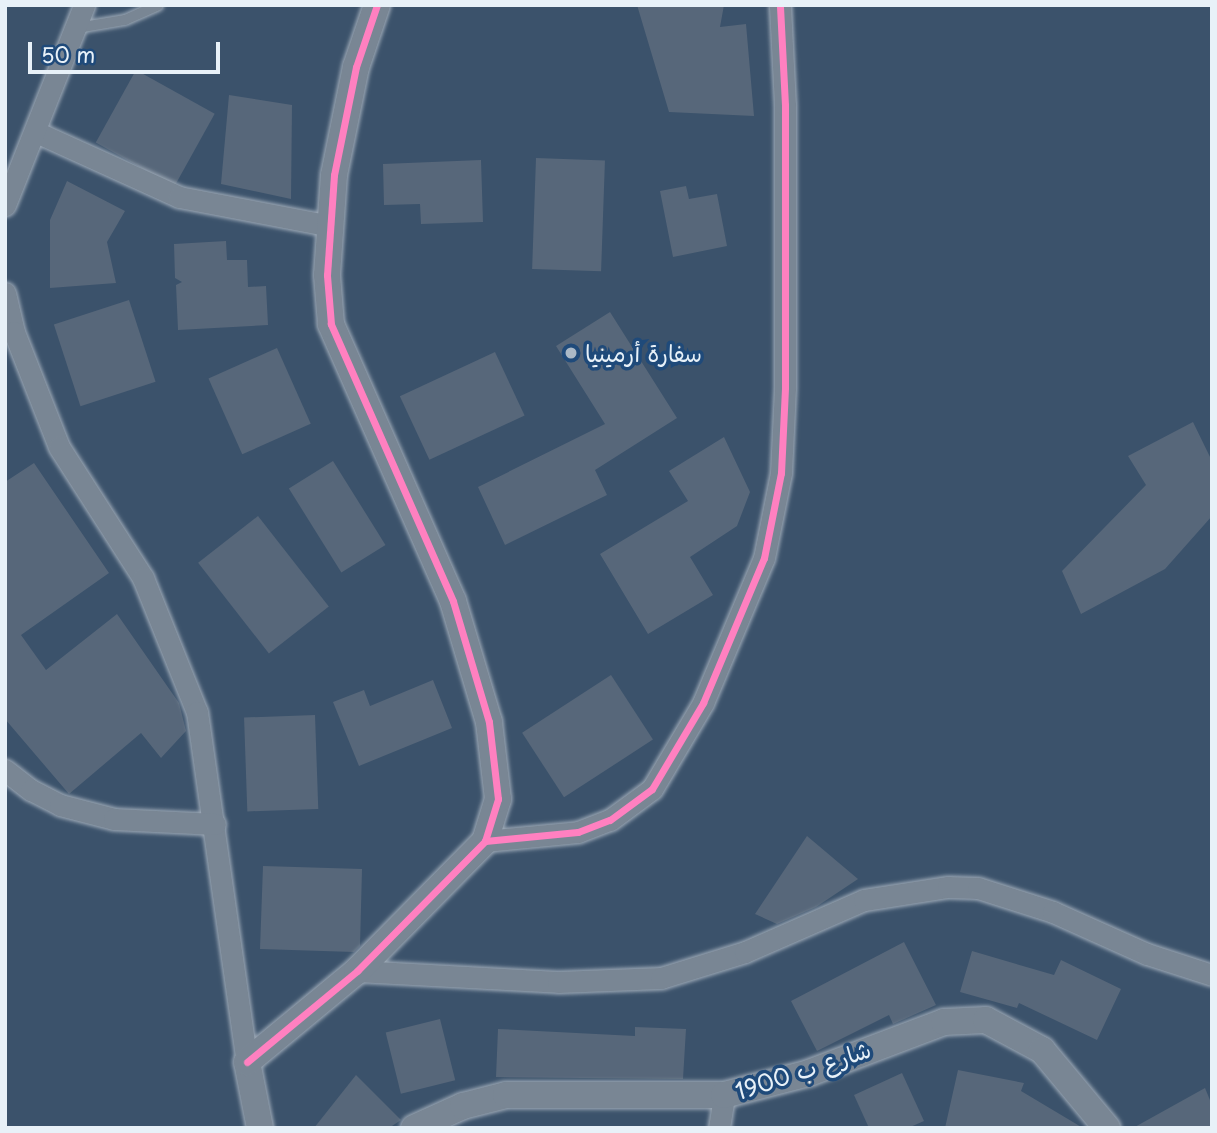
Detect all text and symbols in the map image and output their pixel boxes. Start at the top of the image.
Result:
scale bar [32,28,224,72]
text: 50 m [41,38,95,70]
place label: سفارة أرمينيا [585,339,702,367]
marker: سفارة أرمينيا [563,345,579,361]
street label: شارع ب 1900 [732,1035,874,1105]

